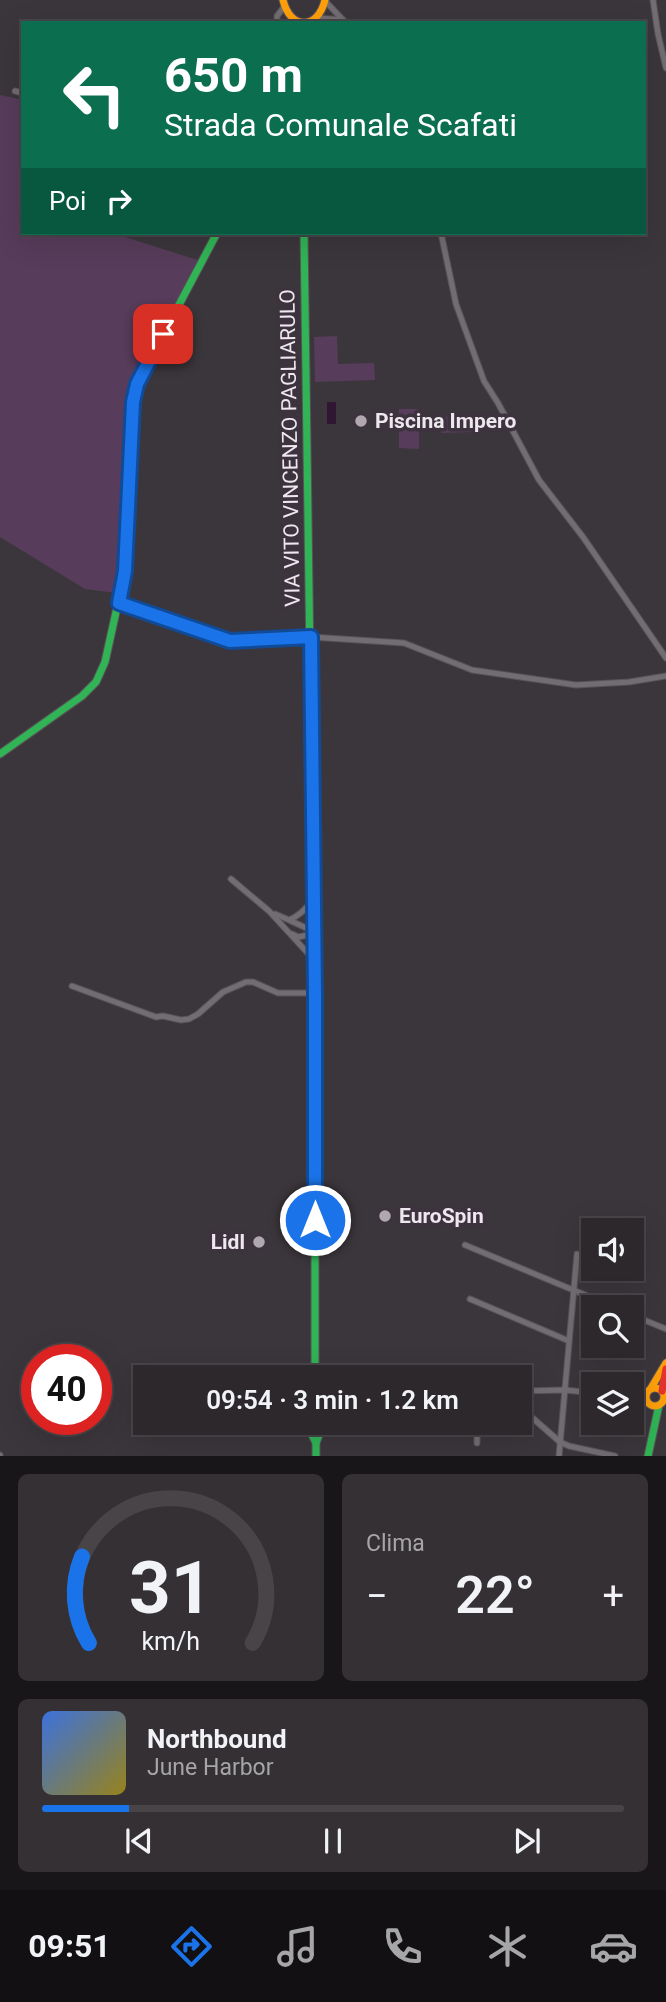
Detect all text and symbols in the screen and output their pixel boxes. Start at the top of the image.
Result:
text: 650 m [164,47,303,104]
icon: left [49,49,140,140]
text: Strada Comunale Scafati [164,106,517,144]
icon: right [100,182,138,220]
text: Poi [49,186,86,216]
street label: VIA VITO VINCENZO PAGLIARULO [275,289,305,607]
pin [133,304,193,364]
icon: arrive [144,315,182,353]
place label: Piscina Impero [375,409,516,433]
marker: Piscina Impero [353,413,369,429]
position arrow [278,1183,352,1257]
place label: EuroSpin [399,1204,484,1228]
marker: EuroSpin [377,1208,393,1224]
map controls [581,1218,644,1435]
button: sound [581,1218,644,1281]
place label: Lidl [211,1230,245,1254]
marker: Lidl [251,1234,267,1250]
button: search [581,1295,644,1358]
speed limit sign: 40 [21,1344,112,1435]
button: layers [581,1372,644,1435]
text: 09:54 · 3 min · 1.2 km [206,1385,459,1415]
text: Clima [366,1530,425,1557]
text: 31 [129,1546,213,1632]
text: 22° [455,1565,535,1626]
text: − [366,1574,388,1618]
text: + [602,1574,624,1618]
text: km/h [142,1627,200,1656]
text: Northbound [147,1724,287,1754]
text: June Harbor [147,1754,274,1781]
icon: previous [120,1822,158,1860]
icon: pause [314,1822,352,1860]
icon: next [508,1822,546,1860]
icon: directions [167,1922,216,1971]
icon: music [273,1922,322,1971]
icon: phone [378,1922,427,1971]
icon: climate [483,1922,532,1971]
icon: car [589,1922,638,1971]
text: 09:51 [28,1927,111,1965]

